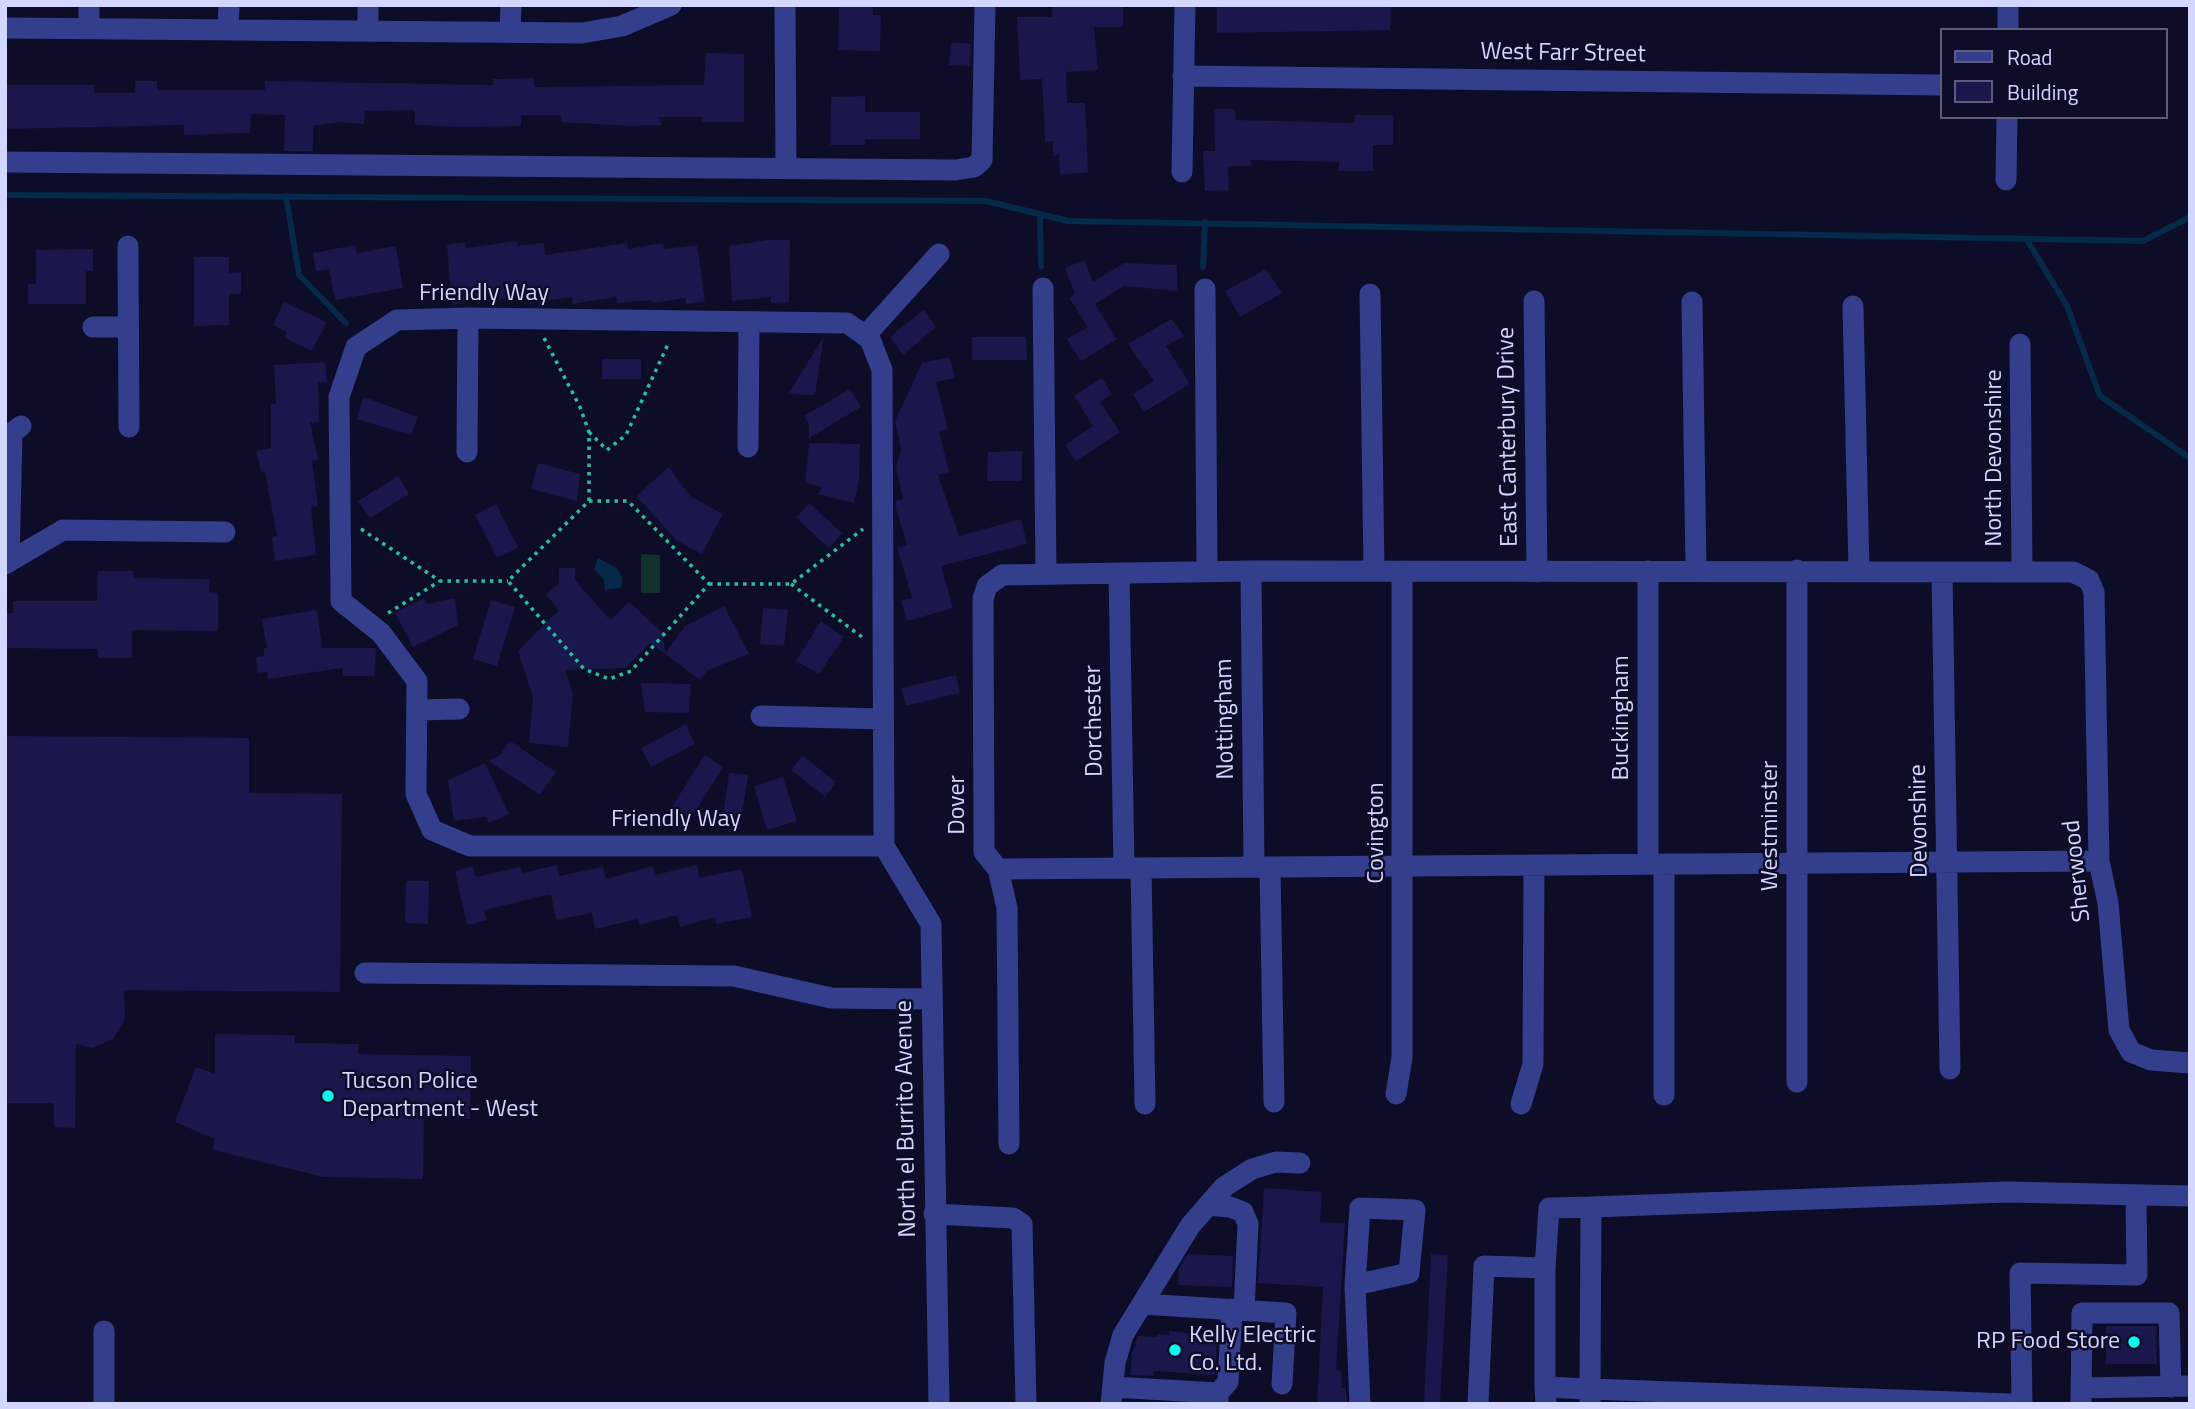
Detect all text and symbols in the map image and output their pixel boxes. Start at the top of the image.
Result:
legend [1940,28,2167,119]
street label: West Farr Street [1480,38,1646,70]
text: Road [2007,41,2052,73]
text: Building [2007,76,2078,108]
street label: Friendly Way [419,280,549,308]
street label: East Canterbury Drive [1493,327,1525,547]
street label: North Devonshire [1981,369,2009,547]
street label: Buckingham [1608,656,1636,780]
street label: Nottingham [1211,658,1241,780]
street label: Dorchester [1080,665,1110,777]
street label: Westminster [1757,761,1785,891]
street label: Devonshire [1905,764,1935,878]
street label: Dover [944,775,972,835]
street label: Covington [1363,782,1391,884]
street label: Friendly Way [611,806,741,834]
street label: Sherwood [2058,819,2098,923]
street label: North el Burrito Avenue [891,1000,923,1238]
place label: Tucson Police Department - West [342,1068,538,1124]
marker: Tucson Police Department - West [320,1088,336,1104]
place label: Kelly Electric Co. Ltd. [1189,1322,1316,1378]
place label: RP Food Store [1976,1328,2120,1356]
marker: RP Food Store [2126,1334,2142,1350]
marker: Kelly Electric Co. Ltd. [1167,1342,1183,1358]

